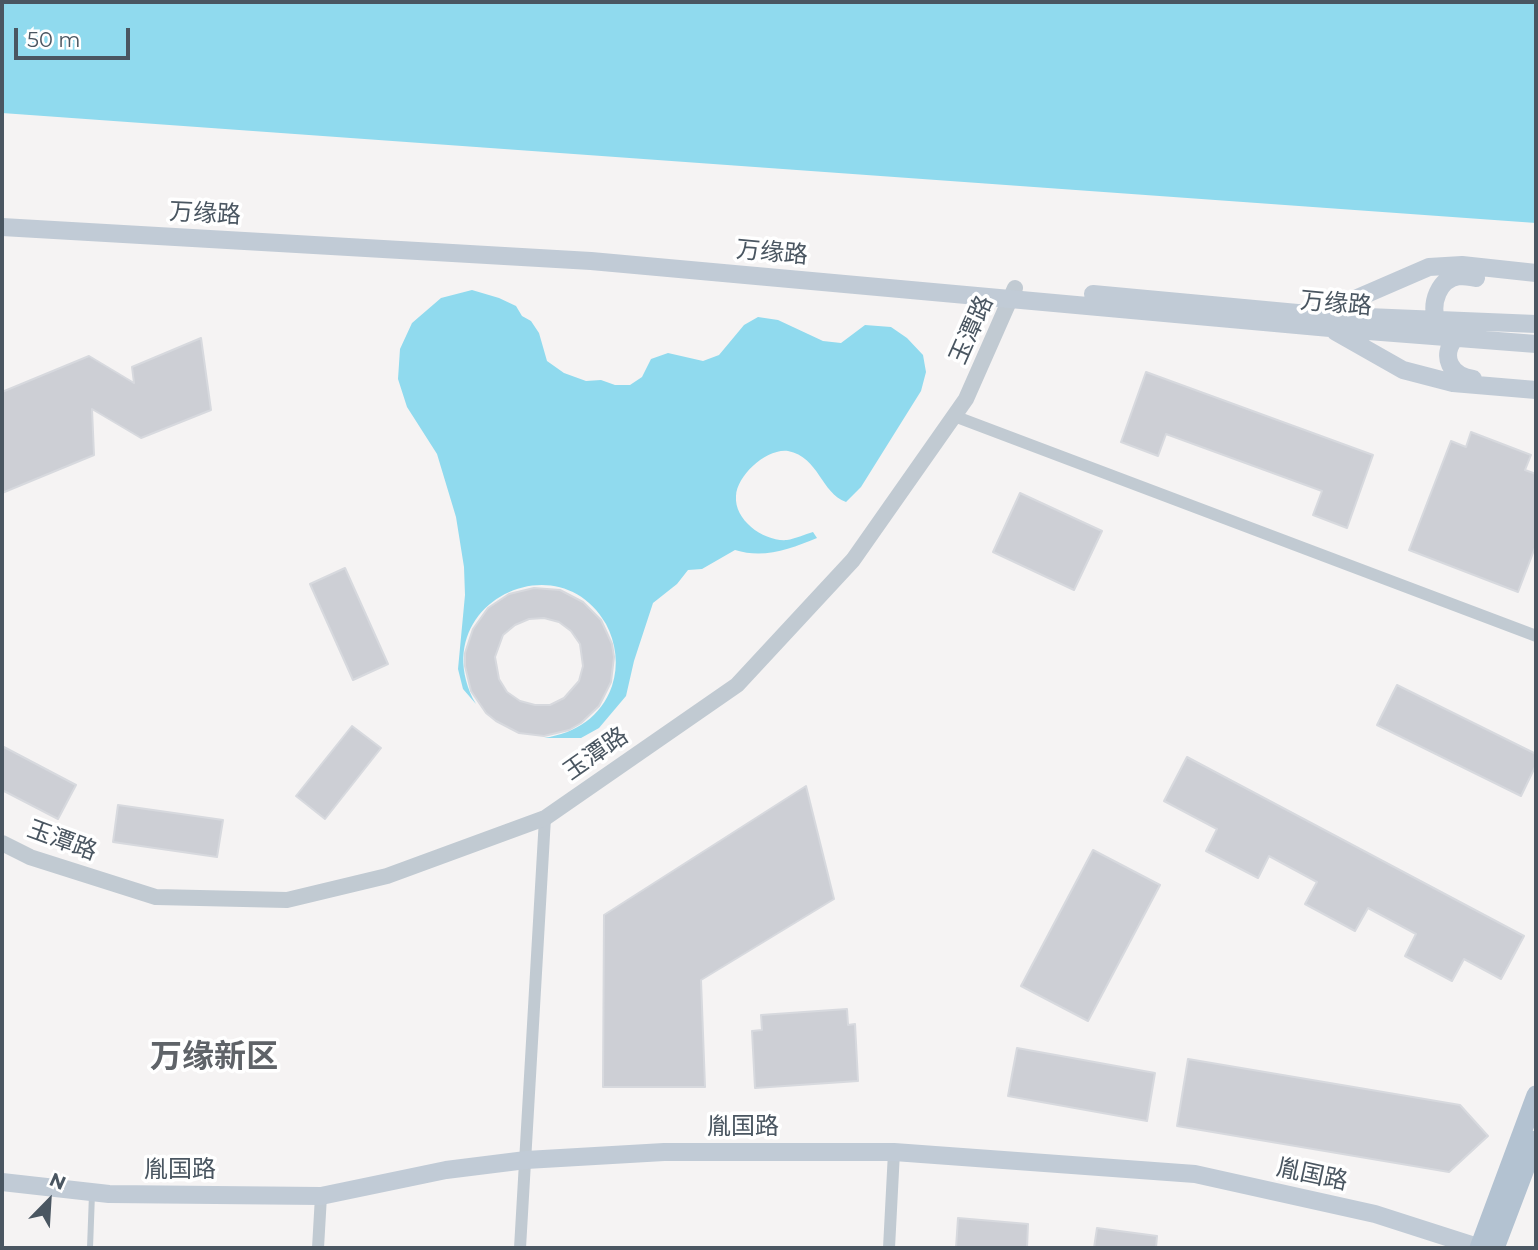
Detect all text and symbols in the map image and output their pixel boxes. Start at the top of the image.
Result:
scale bar [18,14,133,58]
text: 50 m [27,27,81,52]
street label: 万缘路 [168,198,242,230]
street label: 万缘路 [735,236,809,270]
street label: 万缘路 [1299,287,1373,321]
street label: 玉潭路 [944,291,1000,369]
street label: 玉潭路 [558,722,634,786]
street label: 玉潭路 [23,815,101,867]
district label: 万缘新区 [150,1039,278,1077]
street label: 胤国路 [707,1113,779,1141]
street label: 胤国路 [1274,1153,1350,1197]
street label: 胤国路 [144,1156,216,1184]
north arrow [14,1166,84,1236]
text: N [46,1168,69,1195]

